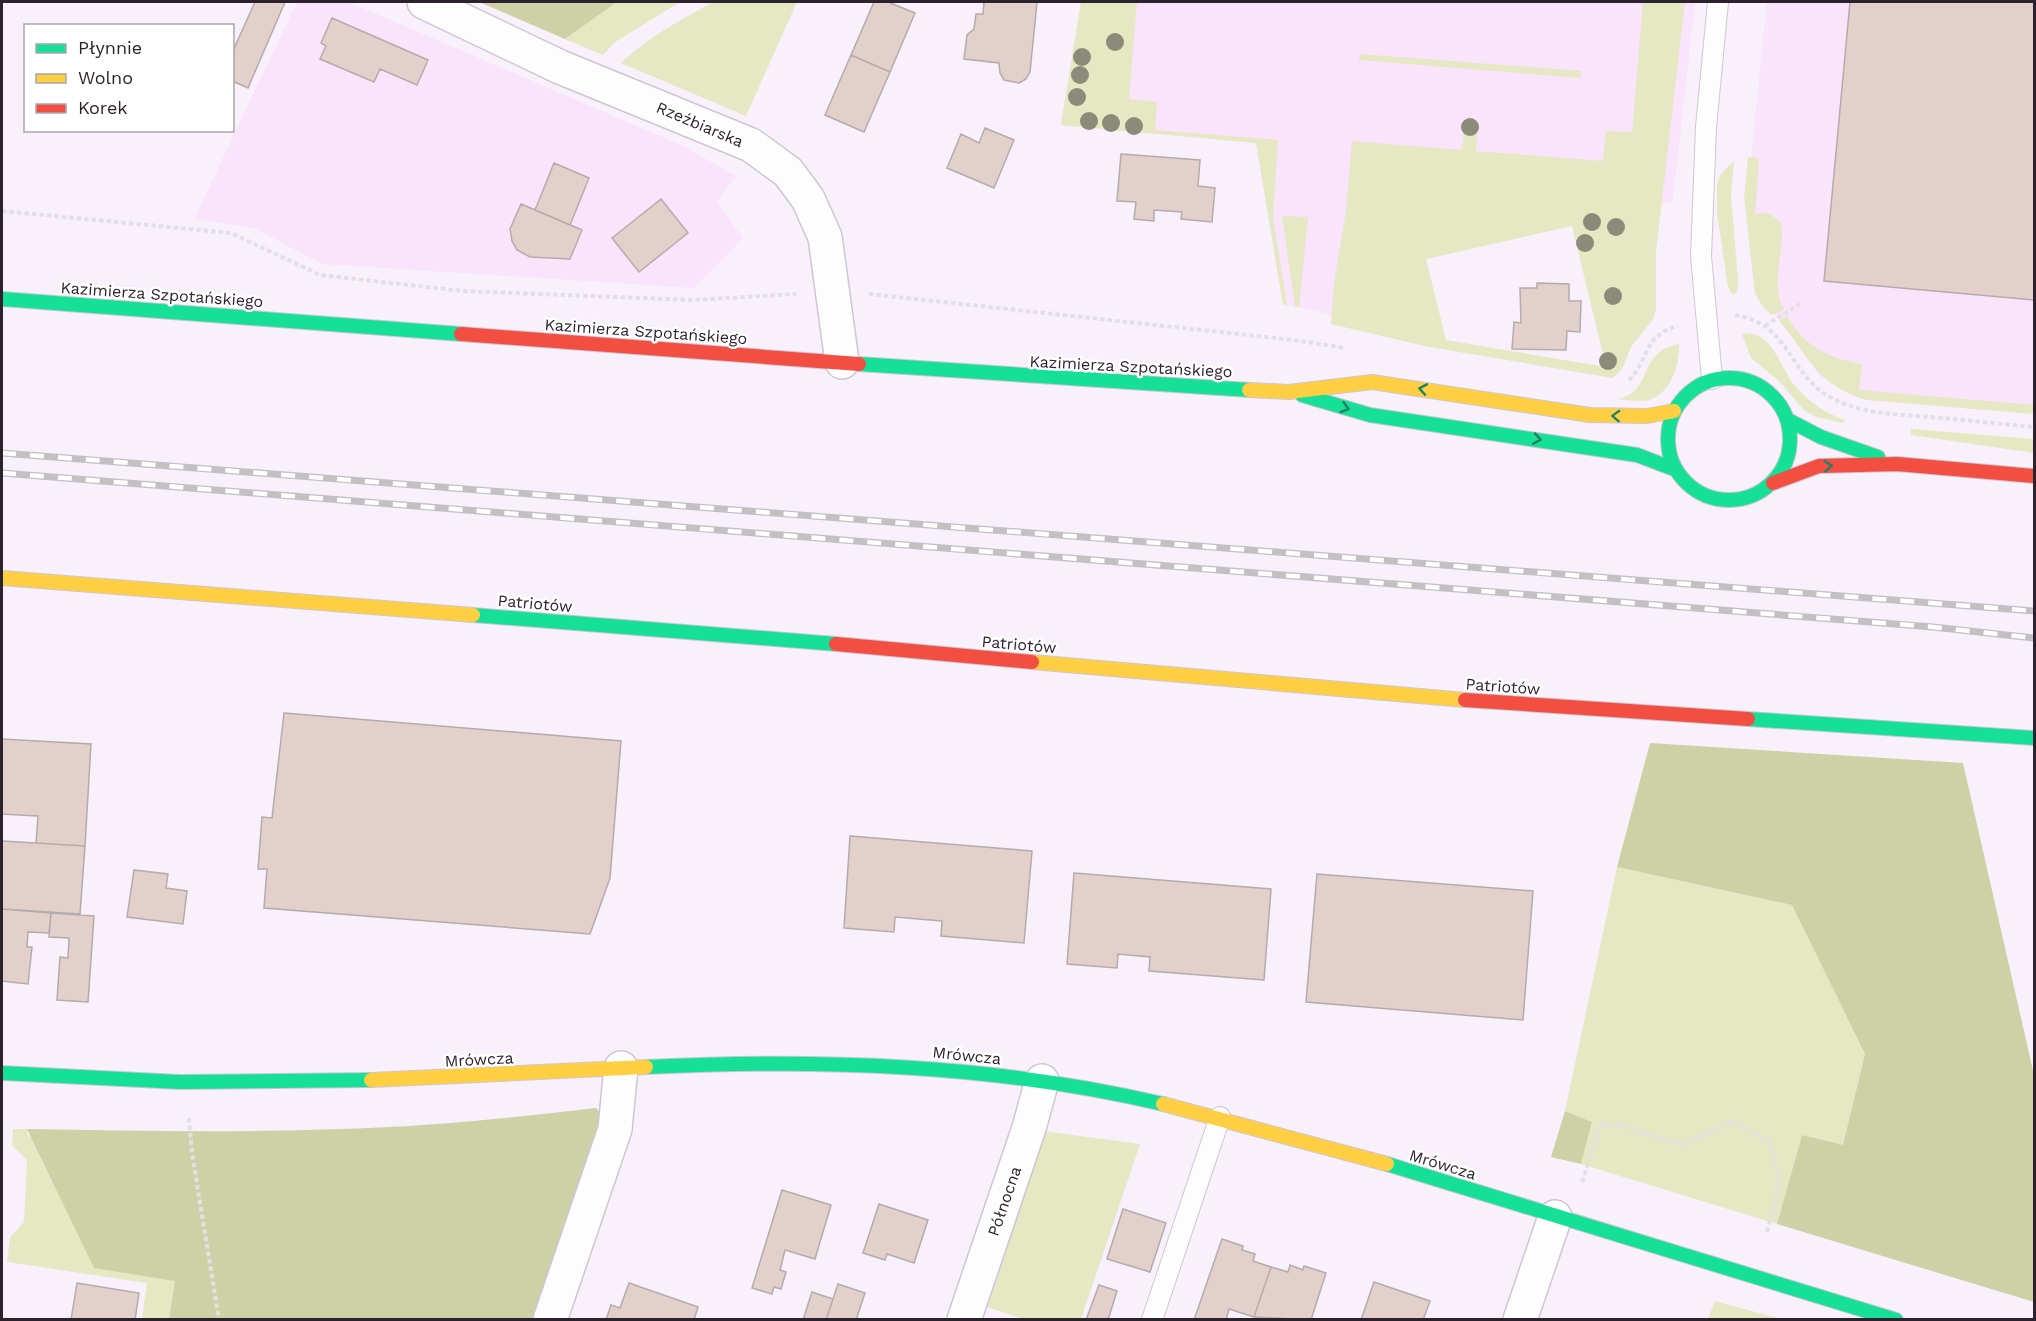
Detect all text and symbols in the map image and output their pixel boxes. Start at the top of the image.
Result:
legend [24,24,234,132]
text: Płynnie [78,37,142,58]
text: Wolno [78,67,133,88]
text: Korek [78,97,128,118]
street label: Rzeźbiarska [653,98,746,151]
street label: Kazimierza Szpotańskiego [60,278,264,311]
street label: Kazimierza Szpotańskiego [544,315,748,348]
street label: Kazimierza Szpotańskiego [1029,352,1233,381]
one-way arrow [1418,383,1428,395]
one-way arrow [1339,401,1350,413]
one-way arrow [1611,410,1620,422]
one-way arrow [1532,433,1542,445]
one-way arrow [1824,460,1833,473]
street label: Patriotów [497,591,573,616]
street label: Patriotów [981,632,1057,657]
street label: Patriotów [1465,674,1541,699]
street label: Mrówcza [932,1042,1002,1069]
street label: Mrówcza [444,1048,514,1071]
street label: Mrówcza [1407,1145,1479,1184]
street label: Północna [984,1164,1025,1239]

